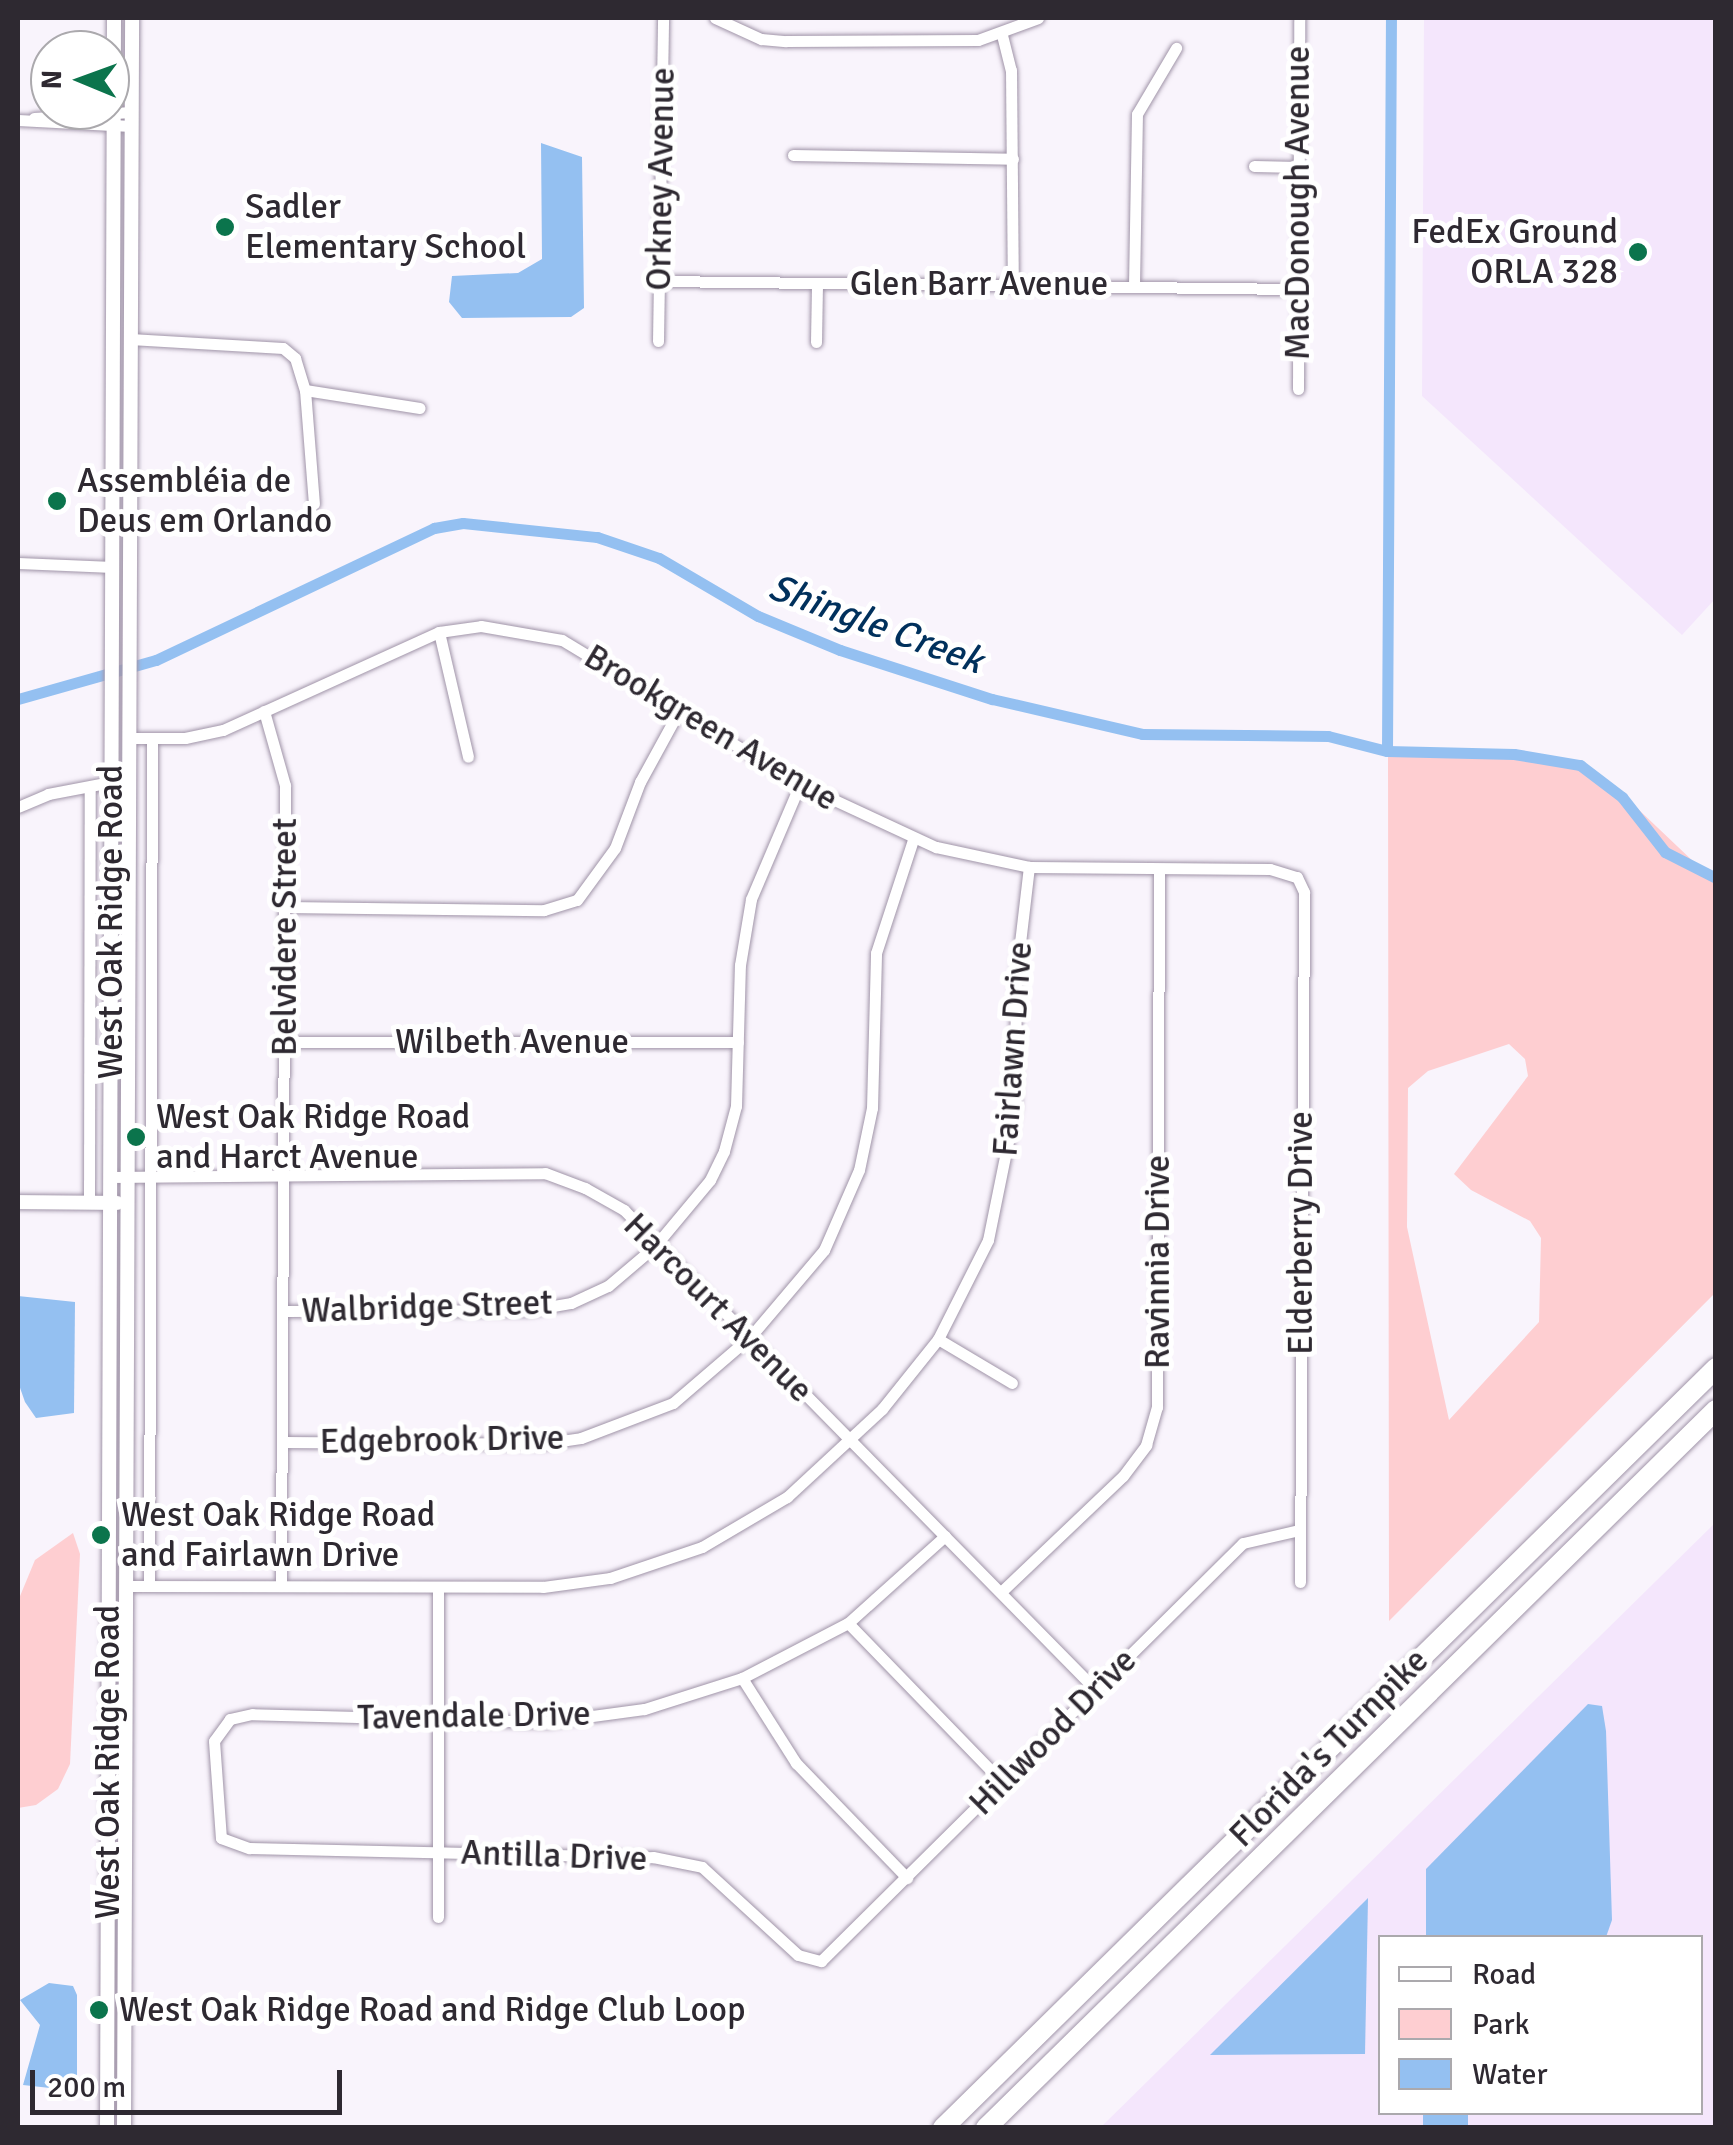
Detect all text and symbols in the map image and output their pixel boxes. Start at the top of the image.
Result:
north arrow [30,30,130,130]
street label: MacDonough Avenue [1277,46,1319,360]
street label: Orkney Avenue [638,67,684,291]
text: N [35,69,69,90]
place label: Sadler Elementary School [245,186,526,268]
place label: FedEx Ground ORLA 328 [1411,211,1618,293]
marker: Sadler Elementary School [214,216,236,238]
marker: FedEx Ground ORLA 328 [1627,241,1649,263]
street label: Glen Barr Avenue [850,263,1108,305]
place label: Assembléia de Deus em Orlando [77,460,332,542]
marker: Assembléia de Deus em Orlando [46,490,68,512]
water label: Shingle Creek [763,564,989,684]
street label: Brookgreen Avenue [577,636,845,820]
street label: West Oak Ridge Road [90,765,132,1079]
street label: Belvidere Street [264,818,306,1056]
street label: Fairlawn Drive [985,940,1041,1158]
street label: Wilbeth Avenue [395,1021,629,1063]
place label: West Oak Ridge Road and Harct Avenue [156,1096,470,1178]
street label: Elderberry Drive [1280,1111,1322,1355]
marker: West Oak Ridge Road and Harct Avenue [125,1126,147,1148]
street label: Ravinnia Drive [1137,1155,1179,1369]
street label: Harcourt Avenue [615,1205,821,1411]
street label: Walbridge Street [301,1282,553,1332]
street label: Edgebrook Drive [319,1417,565,1463]
place label: West Oak Ridge Road and Fairlawn Drive [121,1494,435,1576]
marker: West Oak Ridge Road and Fairlawn Drive [90,1524,112,1546]
street label: West Oak Ridge Road [87,1605,129,1919]
street label: Hillwood Drive [961,1640,1145,1824]
street label: Florida's Turnpike [1221,1640,1437,1856]
street label: Tavendale Drive [357,1693,591,1739]
street label: Antilla Drive [460,1832,648,1880]
legend [1378,1935,1703,2115]
text: Road [1472,1956,1536,1993]
place label: West Oak Ridge Road and Ridge Club Loop [119,1989,746,2031]
marker: West Oak Ridge Road and Ridge Club Loop [88,1999,110,2021]
text: Park [1472,2006,1530,2043]
scale bar [35,2050,348,2112]
text: Water [1472,2056,1548,2093]
text: 200 m [47,2069,126,2106]

